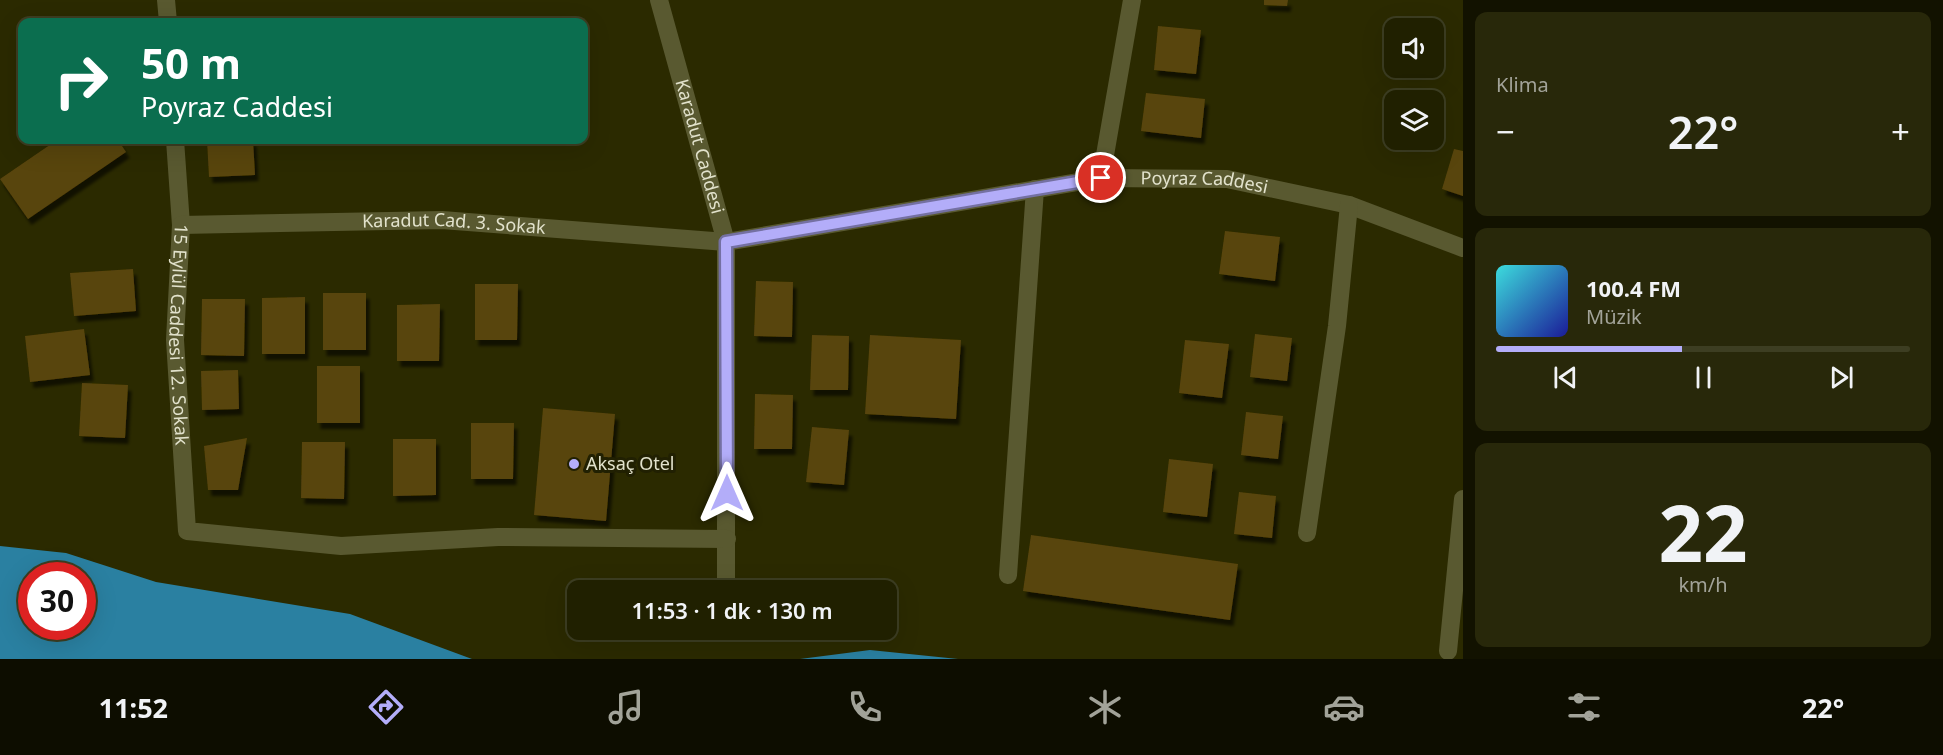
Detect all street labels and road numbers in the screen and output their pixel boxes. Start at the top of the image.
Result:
street label: Karadut Caddesi [670,76,731,216]
street label: Poyraz Caddesi [1141,165,1270,198]
street label: Karadut Cad. 3. Sokak [362,207,547,239]
street label: 15 Eylül Caddesi 12. Sokak [164,223,195,446]

